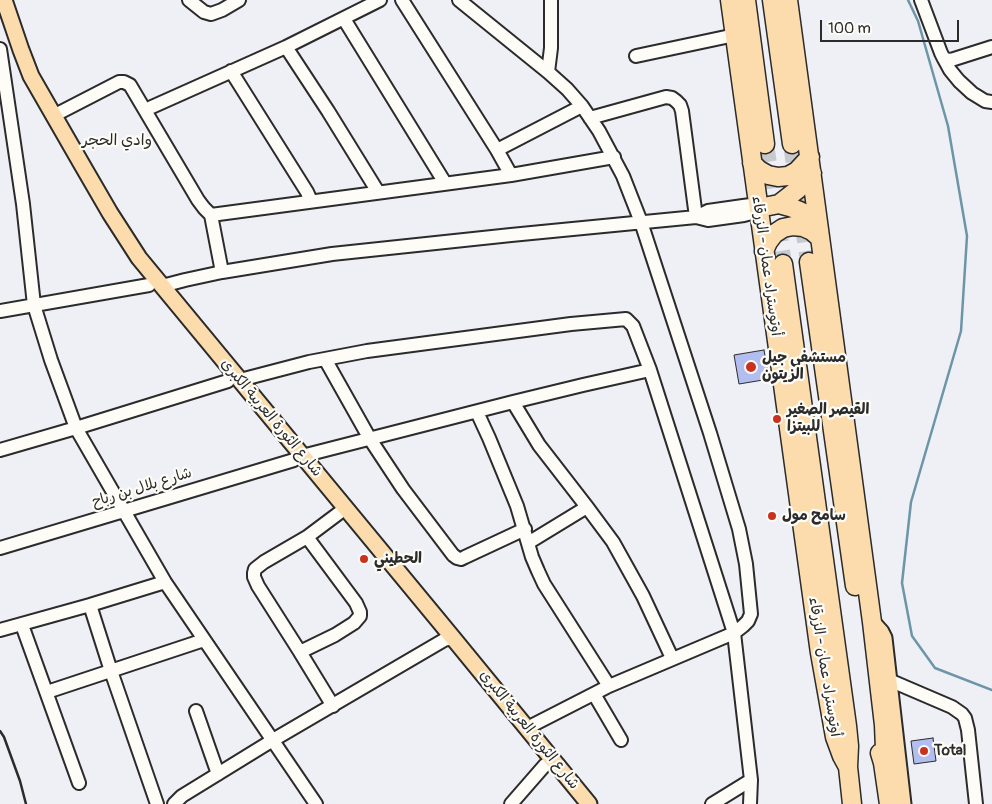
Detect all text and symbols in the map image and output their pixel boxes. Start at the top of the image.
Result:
scale bar [822,10,961,42]
text: 100 m [828,19,871,38]
district label: وادي الحجر [82,131,152,151]
street label: أوتوستراد عمان - الزرقاء [747,195,785,337]
place label: مستشفى جيل الزيتون [762,349,846,384]
street label: شارع الثورة العربية الكبرى [216,355,326,481]
marker: مستشفى جيل الزيتون [744,360,758,374]
place label: القيصر الصغير للبيتزا [787,401,869,436]
marker: القيصر الصغير للبيتزا [771,413,783,425]
street label: شارع بلال بن رباح [90,464,194,512]
place label: سامح مول [782,507,846,525]
marker: سامح مول [766,510,778,522]
place label: الحطيني [374,550,422,568]
marker: الحطيني [358,553,370,565]
street label: أوتوستراد عمان - الزرقاء [804,596,844,738]
street label: شارع الثورة العربية الكبرى [475,667,583,793]
place label: Total [934,742,966,760]
marker: Total [918,745,930,757]

